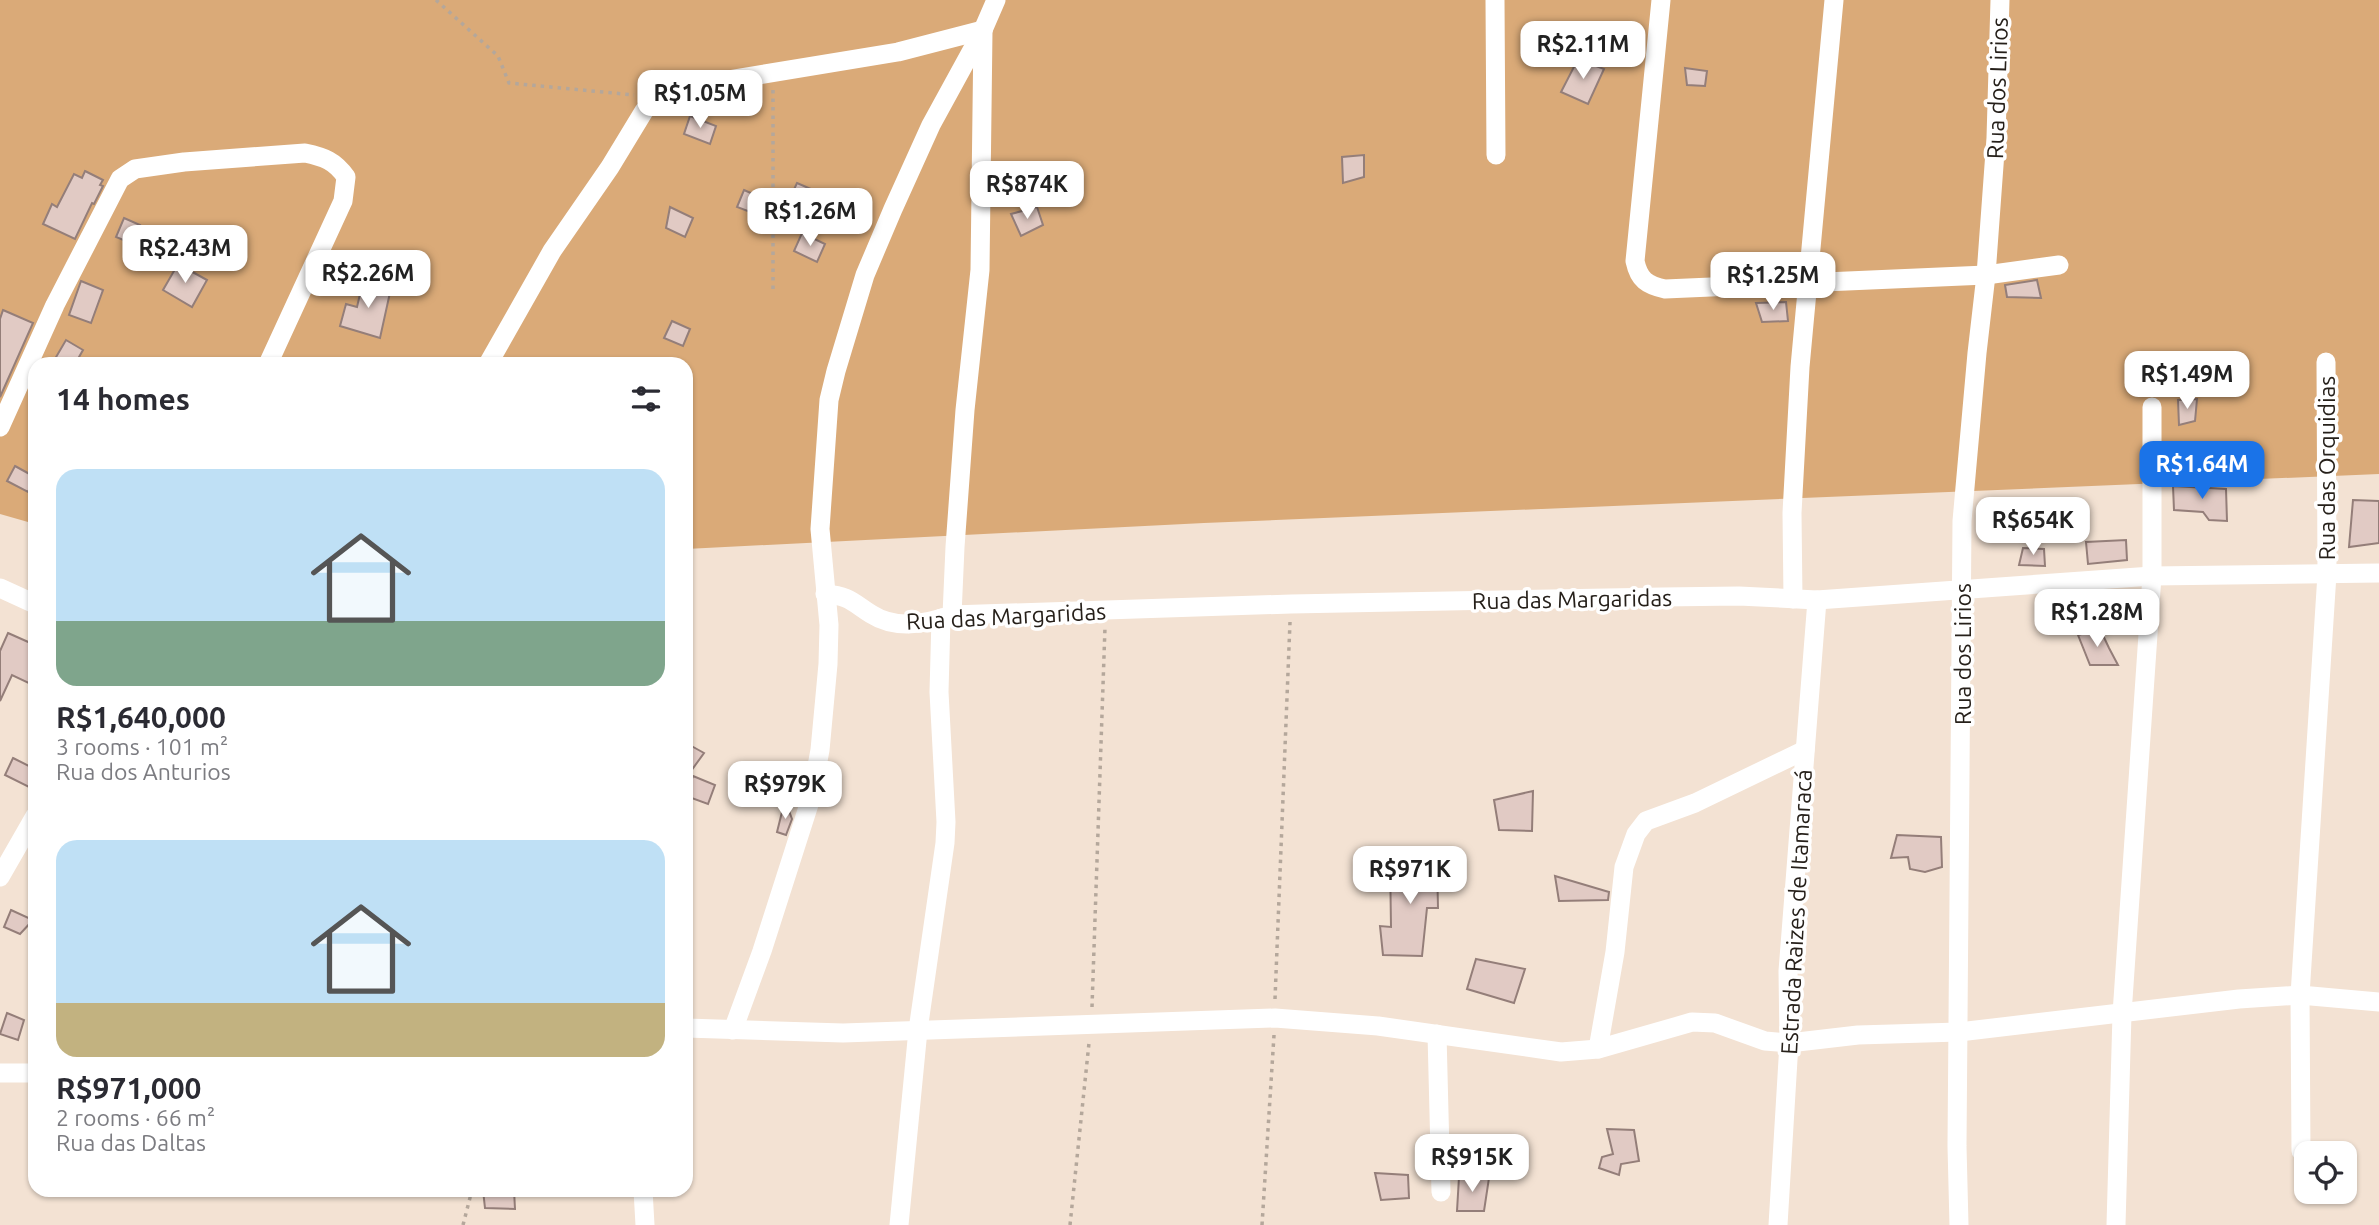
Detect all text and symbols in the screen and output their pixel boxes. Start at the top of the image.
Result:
street label: Rua dos Lirios [1982,17,2012,159]
pin: R$2.11M [1518,22,1648,81]
text: R$2.11M [1536,31,1630,56]
pin: R$1.05M [635,71,765,130]
text: R$1.05M [653,80,747,105]
pin: R$874K [970,162,1084,221]
text: R$874K [986,171,1068,196]
pin: R$1.26M [745,188,875,248]
text: R$1.26M [763,198,857,223]
pin: R$2.43M [120,226,250,285]
text: R$2.43M [138,235,232,260]
pin: R$2.26M [303,250,433,310]
pin: R$1.25M [1708,252,1838,312]
text: R$2.26M [321,260,415,285]
text: R$1.25M [1726,262,1820,287]
pin: R$1.49M [2122,352,2252,411]
text: R$1.49M [2140,361,2234,386]
street label: Rua das Orquidias [2314,376,2339,560]
icon: filters [627,380,665,418]
text: 14 homes [56,382,190,416]
pin: R$1.64M [2137,442,2267,501]
text: R$1.64M [2155,451,2249,476]
pin: R$654K [1976,498,2090,557]
text: R$654K [1992,507,2074,532]
icon: home [298,515,424,641]
street label: Rua dos Lirios [1950,583,1975,725]
street label: Rua das Margaridas [1472,585,1672,613]
pin: R$1.28M [2032,590,2162,649]
street label: Rua das Margaridas [905,598,1107,634]
text: R$1.28M [2050,599,2144,624]
text: R$1,640,000 [56,700,226,734]
text: 3 rooms · 101 m² [56,734,228,759]
text: Rua dos Anturios [56,759,231,784]
pin: R$979K [728,762,842,821]
street label: Estrada Raizes de Itamaracá [1776,769,1816,1055]
text: R$979K [744,771,826,796]
pin: R$971K [1353,846,1467,906]
text: R$971K [1369,856,1451,881]
icon: home [298,886,424,1012]
text: R$971,000 [56,1071,202,1105]
text: 2 rooms · 66 m² [56,1105,215,1130]
text: Rua das Daltas [56,1130,206,1155]
pin: R$915K [1415,1134,1529,1194]
map controls [2294,1141,2357,1204]
button: locate [2294,1141,2357,1204]
text: R$915K [1431,1144,1513,1169]

